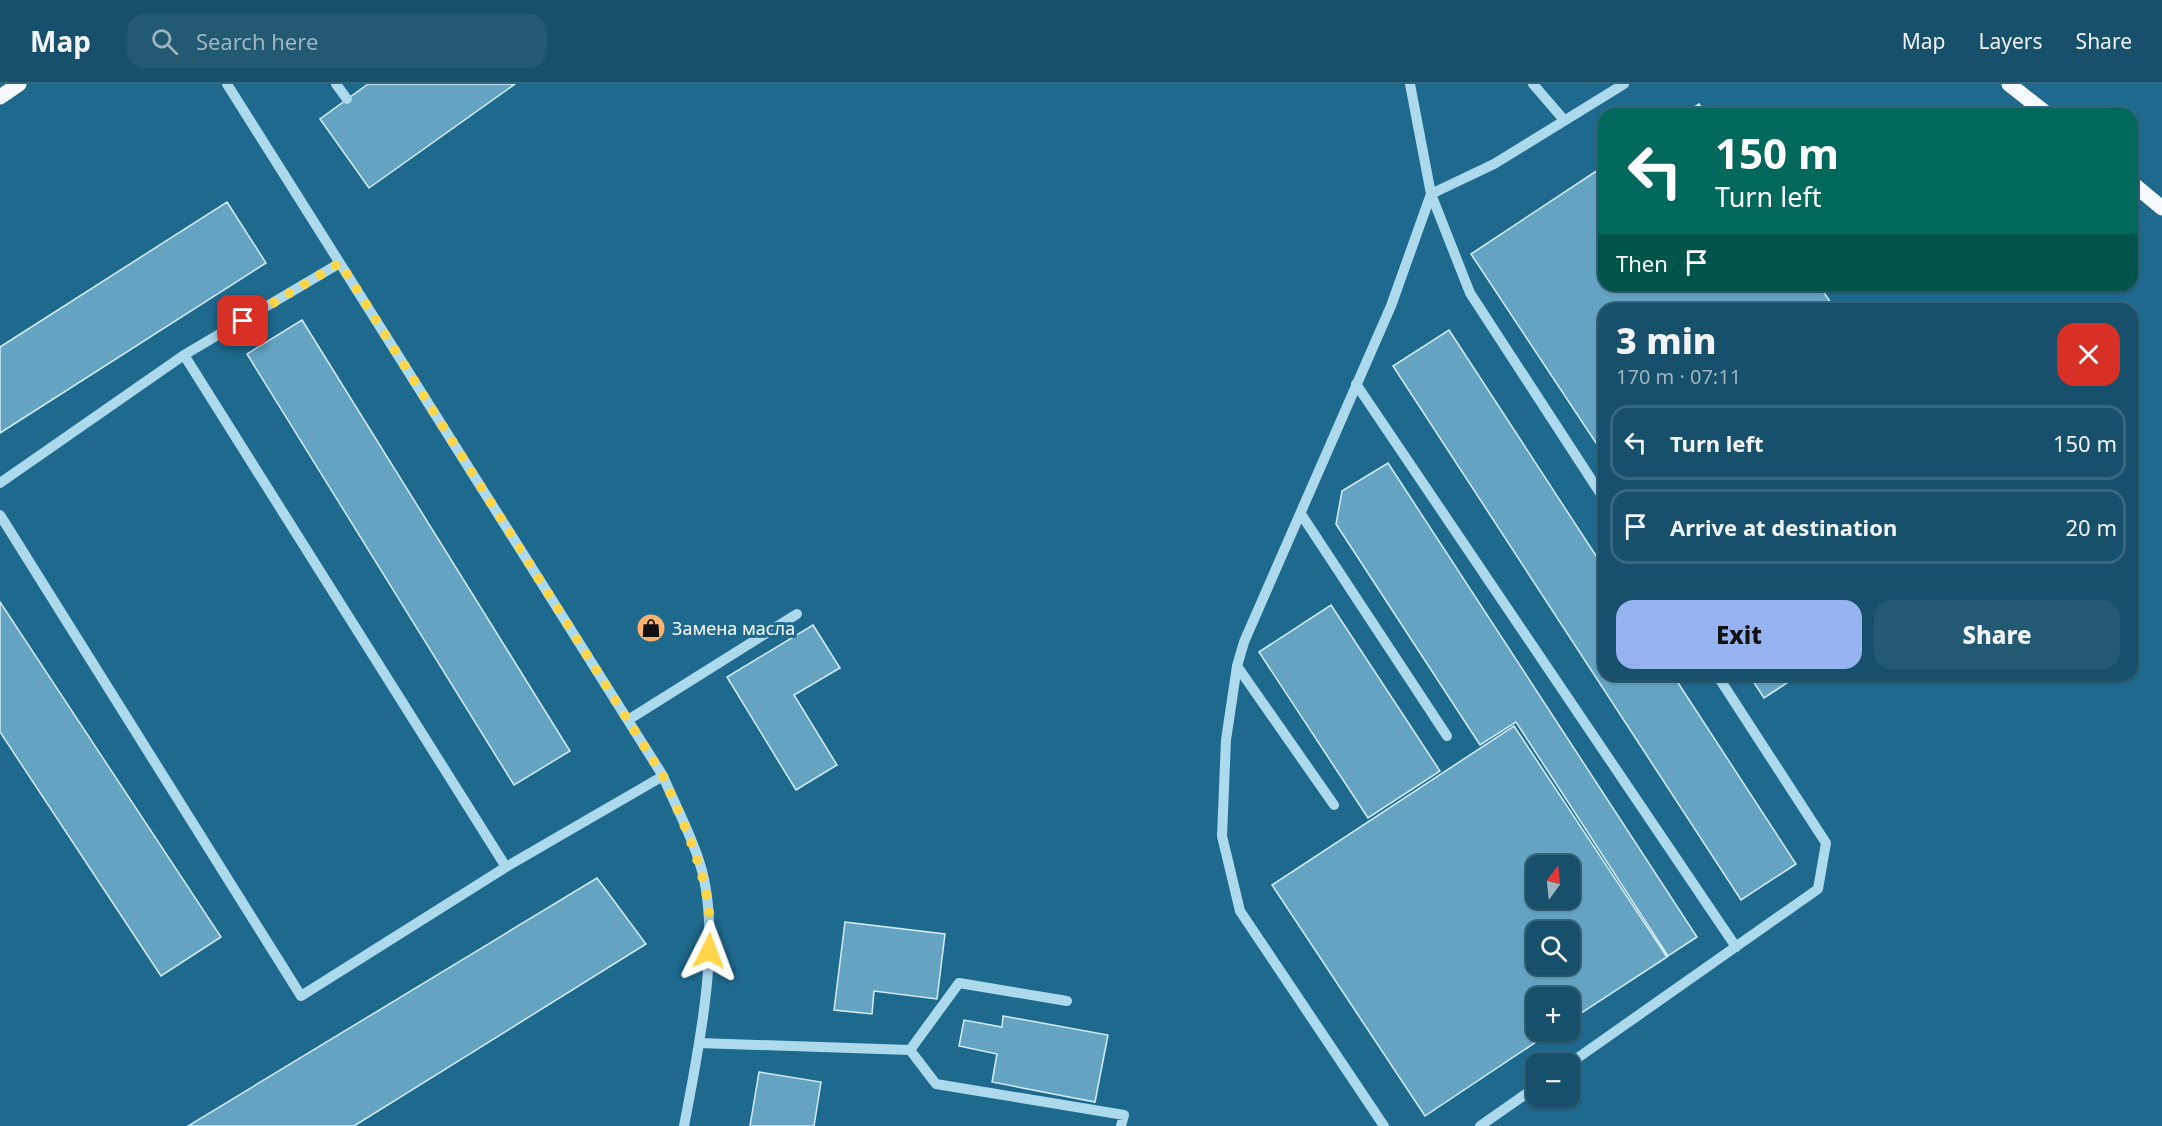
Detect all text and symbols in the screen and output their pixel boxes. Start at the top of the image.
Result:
search box [127,14,547,68]
text: Map [30,22,91,60]
icon: search [148,25,181,58]
text: Search here [196,26,318,56]
text: Map [1902,27,1946,55]
text: Layers [1979,27,2043,55]
text: Share [2076,27,2132,55]
text: 150 m [1715,124,1839,181]
icon: left [1616,132,1694,210]
text: Turn left [1715,178,1821,215]
icon: arrive [1680,246,1713,279]
text: Then [1616,248,1668,278]
pin [217,295,268,346]
icon: arrive [226,304,259,337]
text: 3 min [1616,316,1717,365]
button: close [2057,323,2120,386]
text: 170 m · 07:11 [1616,363,1741,390]
icon: left [1619,426,1652,459]
text: Turn left [1670,428,1764,458]
text: 150 m [2053,428,2117,458]
icon: arrive [1619,510,1652,543]
text: Arrive at destination [1670,512,1897,542]
text: 20 m [2066,512,2117,542]
button: Exit [1616,600,1862,669]
button: Share [1874,600,2120,669]
shop icon: Замена масла [635,612,667,644]
place label: Замена масла [672,616,795,640]
north arrow [1526,855,1580,909]
map controls [1526,855,1580,1107]
position arrow [677,919,741,983]
button: search [1526,921,1580,975]
button: + [1526,987,1580,1041]
button: − [1526,1053,1580,1107]

